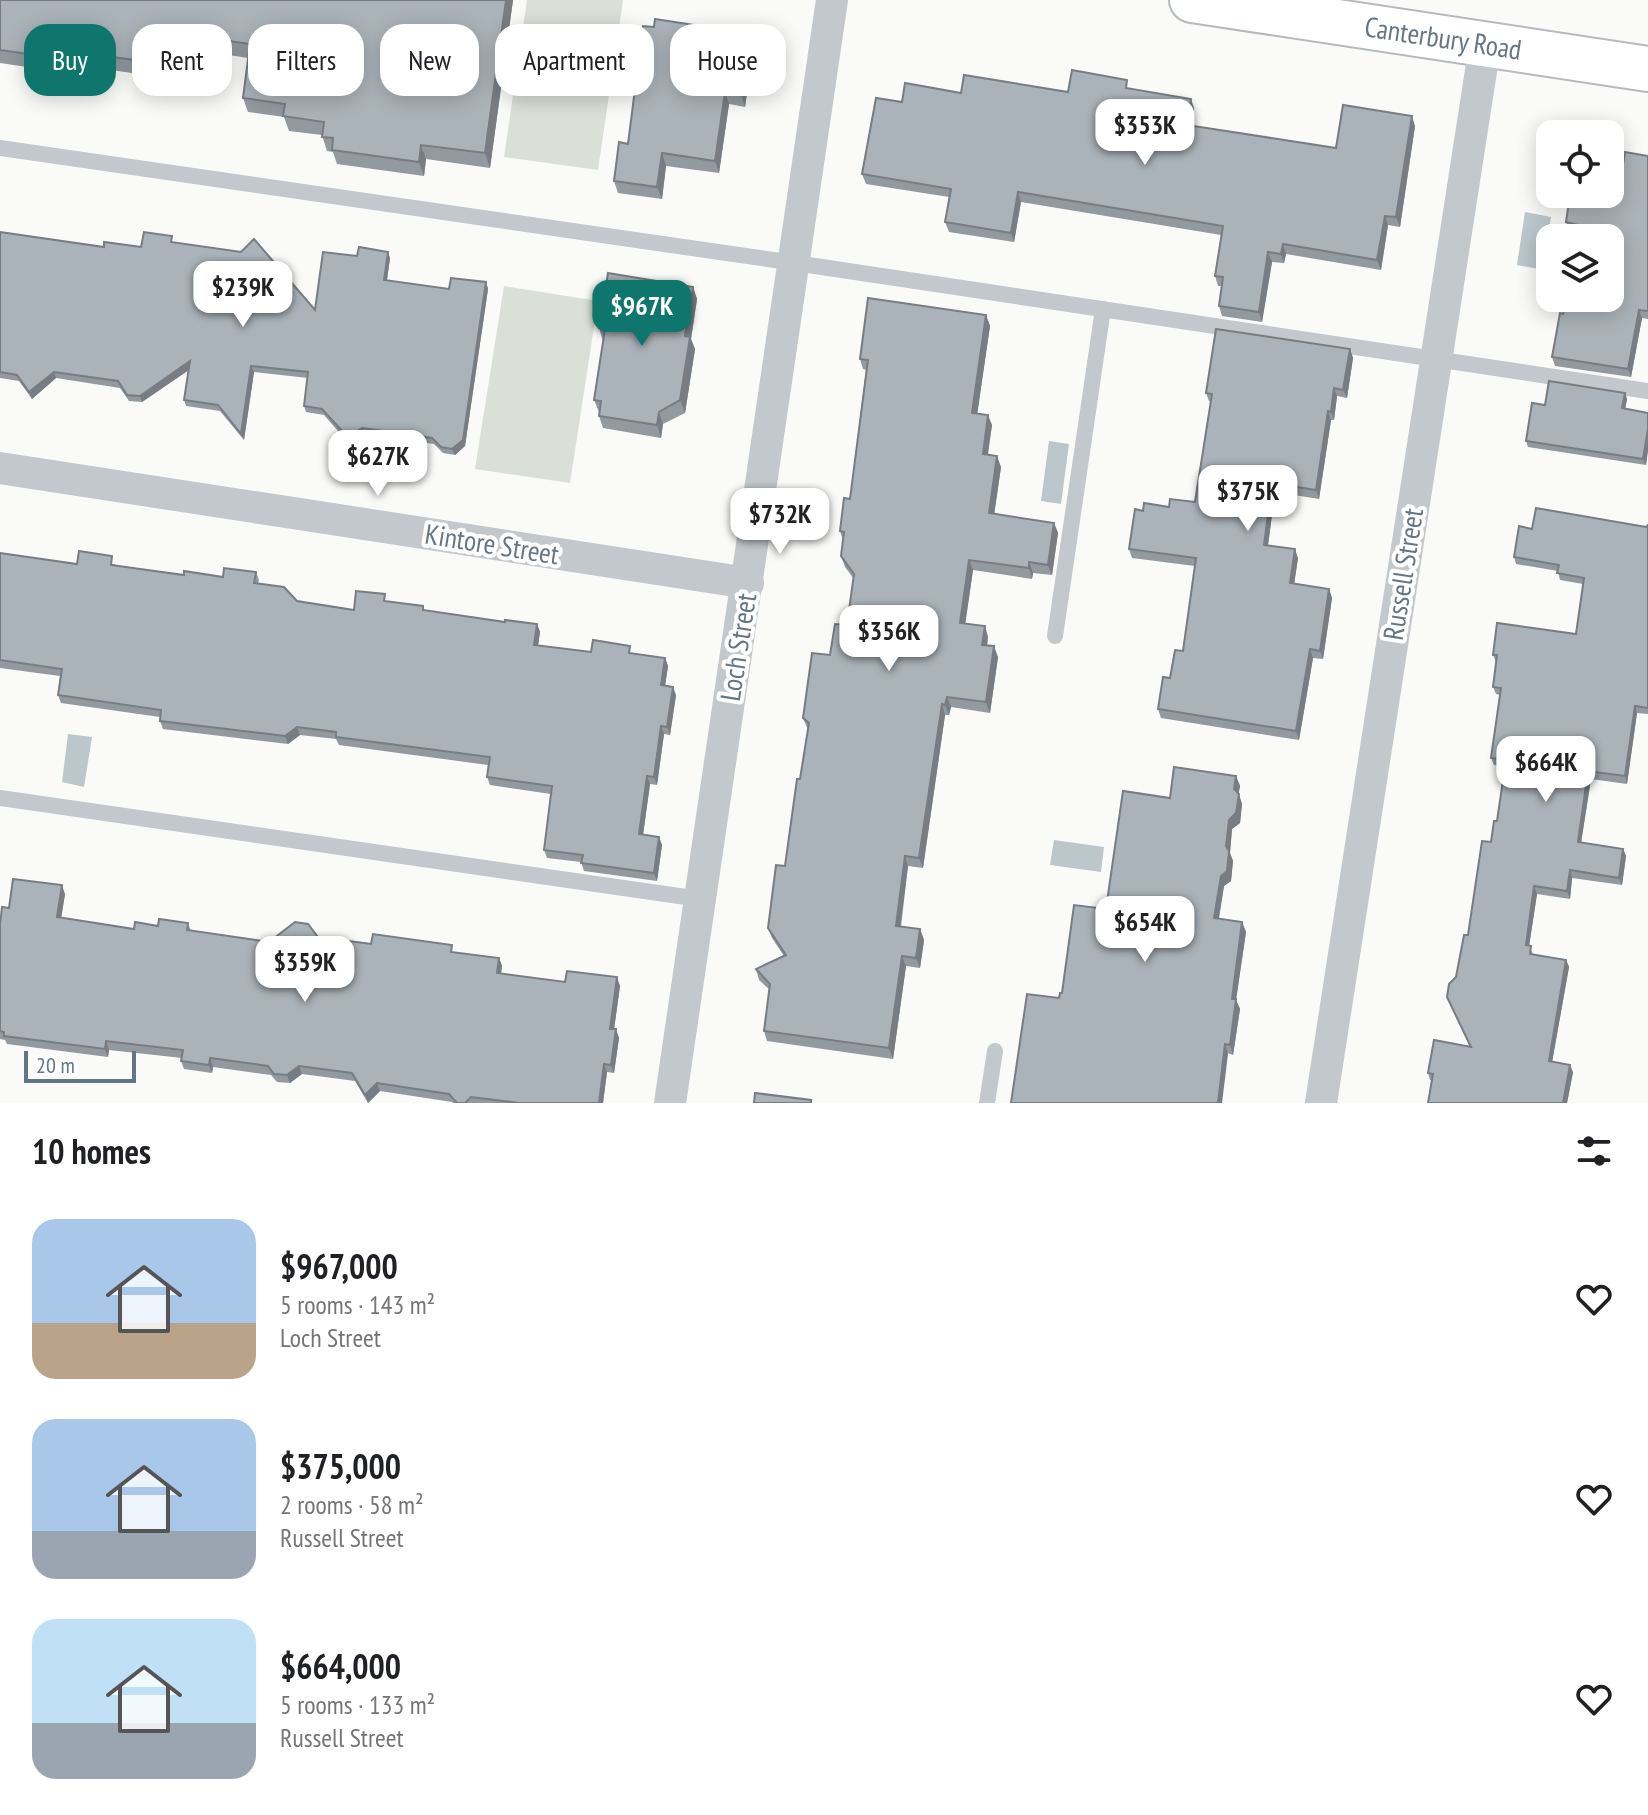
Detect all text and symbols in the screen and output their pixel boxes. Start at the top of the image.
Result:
street label: Canterbury Road [1362,7,1524,68]
chip: Buy [24,24,116,96]
chip: Rent [132,24,232,96]
chip: Filters [248,24,364,96]
chip: New [380,24,479,96]
chip: Apartment [495,24,654,96]
chip: House [670,24,786,96]
pin: $353K [1089,99,1201,167]
text: $353K [1113,108,1177,141]
map controls [1536,120,1624,312]
button: locate [1536,120,1624,208]
button: layers [1536,224,1624,312]
pin: $239K [187,261,299,329]
text: $239K [211,270,275,303]
pin: $967K [586,280,698,348]
text: $967K [610,289,674,322]
pin: $627K [322,430,434,498]
text: $627K [346,439,410,472]
pin: $375K [1192,465,1304,533]
text: $375K [1216,474,1280,507]
pin: $732K [724,488,836,556]
text: $732K [748,497,812,530]
street label: Russell Street [1374,505,1431,643]
street label: Kintore Street [423,515,562,572]
street label: Loch Street [711,590,764,703]
pin: $356K [833,605,945,673]
text: $356K [857,614,921,647]
pin: $664K [1490,736,1602,804]
text: $664K [1514,745,1578,778]
pin: $654K [1089,896,1201,964]
text: $654K [1113,905,1177,938]
pin: $359K [249,936,361,1004]
text: $359K [273,945,337,978]
scale bar [24,1047,136,1083]
text: 20 m [36,1051,75,1079]
text: 10 homes [32,1129,151,1173]
icon: filters [1572,1129,1616,1173]
text: $967,000 [280,1244,398,1288]
icon: home [96,1251,192,1347]
icon: heart [1572,1277,1616,1321]
text: 5 rooms · 143 m² [280,1288,435,1321]
text: Loch Street [280,1321,381,1354]
text: $375,000 [280,1444,401,1488]
icon: home [96,1451,192,1547]
icon: heart [1572,1477,1616,1521]
text: 2 rooms · 58 m² [280,1488,424,1521]
text: Russell Street [280,1521,404,1554]
text: $664,000 [280,1644,401,1688]
icon: home [96,1651,192,1747]
icon: heart [1572,1677,1616,1721]
text: 5 rooms · 133 m² [280,1688,435,1721]
text: Russell Street [280,1721,404,1754]

